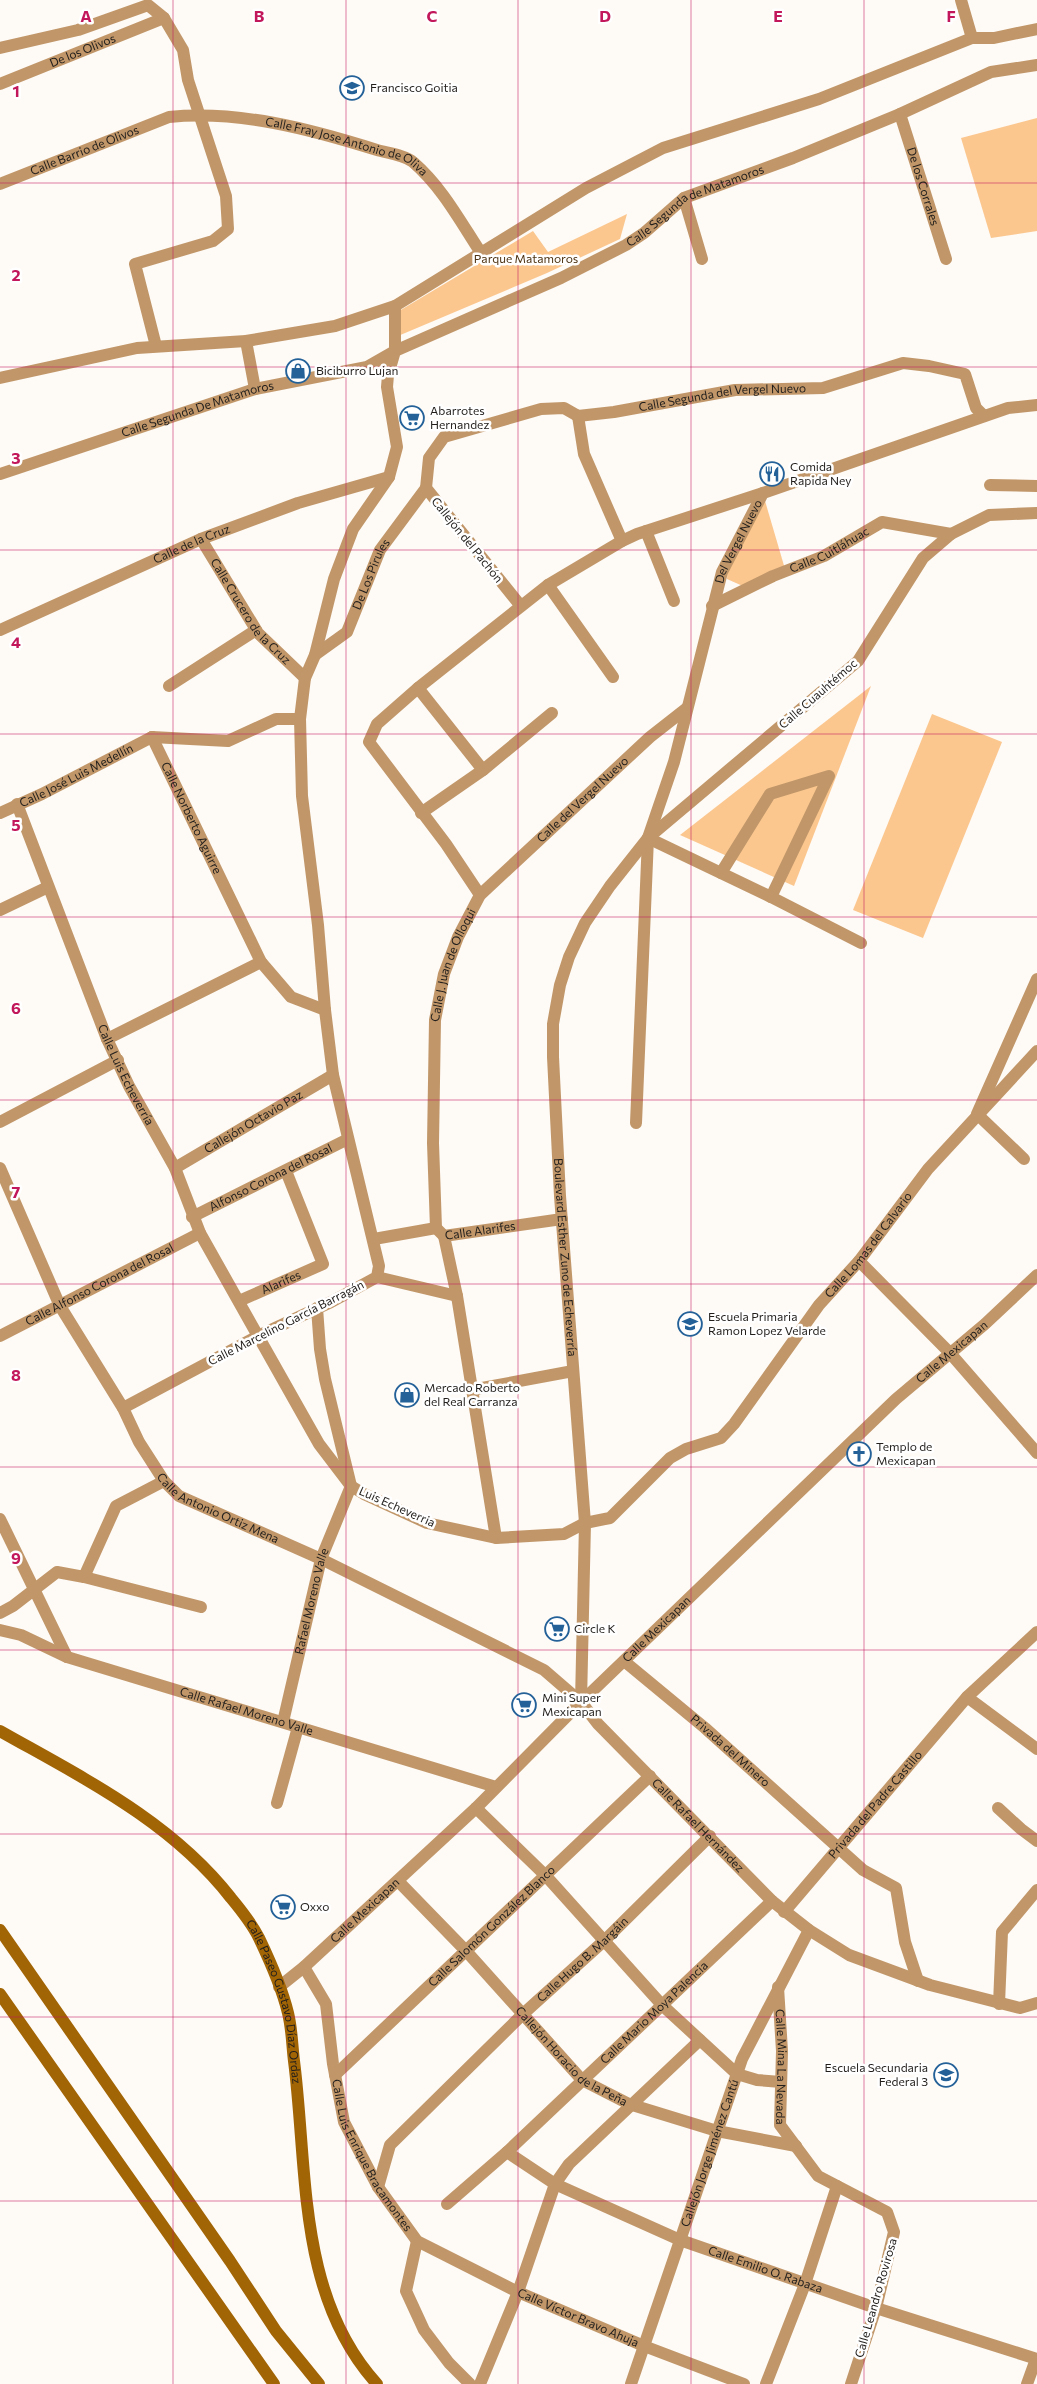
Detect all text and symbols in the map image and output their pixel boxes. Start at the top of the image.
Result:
text: A [80,6,92,25]
text: B [254,6,265,25]
text: C [427,6,438,25]
text: D [599,6,611,25]
text: E [773,6,783,25]
text: F [946,6,956,25]
street label: De los Olivos [47,30,117,69]
school or university icon: Francisco Goitia [339,75,365,101]
place label: Francisco Goitia [370,80,458,94]
text: 1 [12,81,20,100]
street label: Calle Fray Jose Antonio de Oliva [264,114,431,178]
street label: Calle Barrio de Olivos [28,122,141,177]
street label: De los Corrales [905,145,943,227]
street label: Calle Segunda de Matamoros [623,161,766,249]
park label: Parque Matamoros [474,251,578,265]
text: 2 [11,265,21,284]
shop icon: Biciburro Lujan [285,358,311,384]
place label: Biciburro Lujan [316,363,398,377]
street label: Calle Segunda De Matamoros [119,377,275,439]
street label: Calle Segunda del Vergel Nuevo [637,380,806,413]
place label: Abarrotes Hernandez [430,403,489,431]
supermarket icon: Abarrotes Hernandez [399,405,425,431]
text: 3 [11,448,21,467]
place label: Comida Rapida Ney [790,459,851,487]
restaurant icon: Comida Rapida Ney [759,461,785,487]
street label: Callejón del Pachón [429,494,506,585]
street label: Del Vergel Nuevo [711,497,764,585]
street label: Calle de la Cruz [151,521,232,566]
street label: Calle Cuitláhuac [787,523,871,575]
street label: De Los Pirules [349,535,392,612]
street label: Calle Crucero de la Cruz [208,555,294,667]
text: 4 [11,632,21,651]
street label: Calle Cuauhtémoc [775,656,859,731]
street label: Calle José Luis Medellín [17,740,135,809]
street label: Calle del Vergel Nuevo [533,753,631,845]
street label: Calle Norberto Aguirre [159,759,225,876]
text: 5 [11,815,21,834]
street label: Calle J. Juan de Olloqui [427,906,478,1023]
text: 6 [11,998,21,1017]
street label: Calle Luis Echeverría [96,1022,158,1127]
street label: Callejón Octavio Paz [201,1087,305,1155]
street label: Alfonso Corona del Rosal [206,1140,334,1213]
street label: Boulevard Esther Zuno de Echeverría [552,1158,580,1357]
text: 7 [12,1182,21,1201]
street label: Calle Lomas del Calvario [821,1189,914,1300]
street label: Calle Alarifes [444,1218,516,1242]
street label: Calle Alfonso Corona del Rosal [23,1240,176,1328]
street label: Alarifes [259,1267,303,1296]
street label: Calle Marcelino García Barragán [205,1277,366,1368]
place label: Escuela Primaria Ramon Lopez Velarde [708,1309,826,1337]
school or university icon: Escuela Primaria Ramon Lopez Velarde [677,1311,703,1337]
street label: Calle Mexicapan [913,1317,990,1385]
text: 8 [11,1365,21,1384]
place label: Mercado Roberto del Real Carranza [424,1380,520,1408]
shop icon: Mercado Roberto del Real Carranza [394,1382,420,1408]
place label: Templo de Mexicapan [876,1439,936,1467]
church icon: Templo de Mexicapan [846,1441,872,1467]
street label: Calle Antonio Ortiz Mena [155,1470,281,1545]
street label: Luis Echeverria [357,1483,438,1529]
street label: Rafael Moreno Valle [291,1546,331,1656]
text: 9 [11,1548,21,1567]
street label: Calle Mexicapan [619,1593,693,1664]
supermarket icon: Circle K [544,1616,570,1642]
place label: Circle K [574,1621,616,1635]
street label: Calle Rafael Moreno Valle [178,1684,315,1737]
place label: Mini Super Mexicapan [542,1690,602,1718]
supermarket icon: Mini Super Mexicapan [511,1692,537,1718]
street label: Privada del Minero [688,1711,773,1789]
street label: Privada del Padre Castillo [825,1747,924,1861]
street label: Calle Rafael Hernández [649,1775,748,1875]
street label: Calle Salomón González Blanco [425,1862,557,1989]
street label: Calle Mexicapan [327,1875,402,1945]
supermarket icon: Oxxo [270,1894,296,1920]
place label: Oxxo [300,1899,329,1913]
street label: Calle Hugo B. Margáin [533,1913,630,2004]
street label: Calle Paseo Gustavo Díaz Ordaz [244,1916,305,2084]
street label: Calle Mario Moya Palencia [597,1958,710,2066]
street label: Callejón Horacio de la Peña [513,2003,630,2108]
street label: Calle Mina La Nevada [773,2009,790,2125]
place label: Escuela Secundaria Federal 3 [825,2060,928,2088]
school or university icon: Escuela Secundaria Federal 3 [933,2062,959,2088]
street label: Callejón Jorge Jiménez Cantú [677,2077,741,2228]
street label: Calle Luis Enrique Bracamontes [330,2078,416,2234]
street label: Calle Leandro Rovirosa [851,2236,899,2359]
street label: Calle Emilio O. Rabaza [707,2242,825,2295]
street label: Calle Víctor Bravo Ahuja [516,2285,641,2349]

